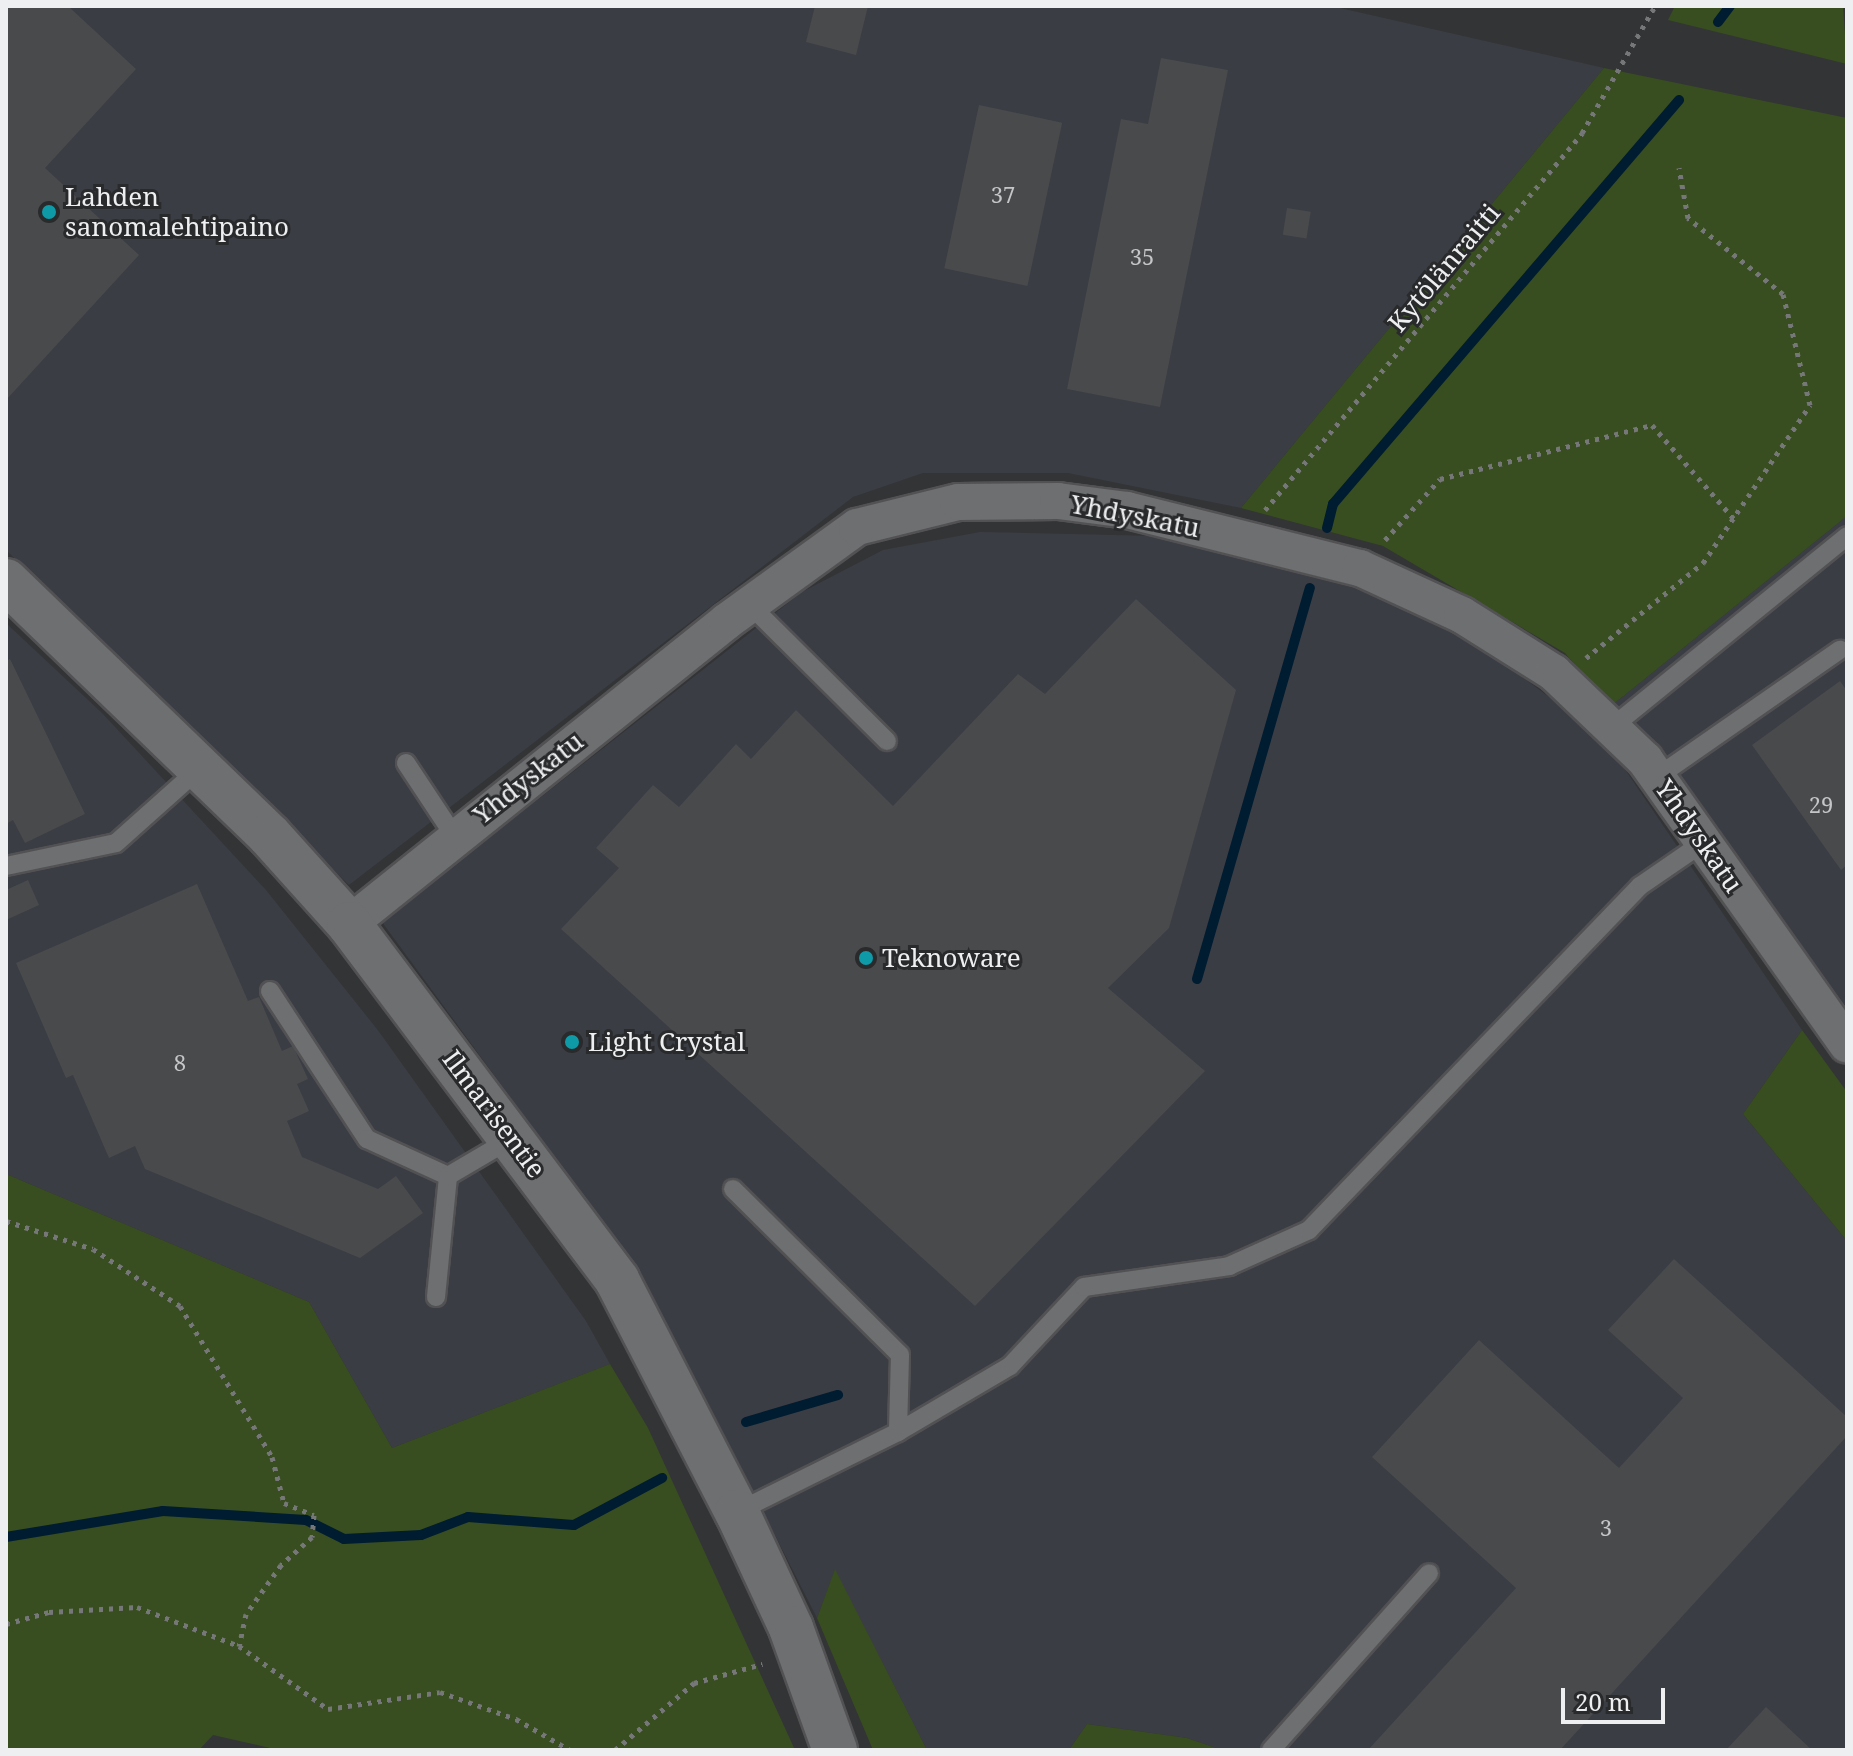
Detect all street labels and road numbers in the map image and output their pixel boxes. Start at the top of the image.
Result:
street label: Kytölänraitti [1382,198,1506,338]
street label: Yhdyskatu [1068,488,1202,544]
street label: Yhdyskatu [467,725,589,831]
street label: Yhdyskatu [1649,774,1749,898]
street label: Ilmarisentie [436,1044,552,1184]

